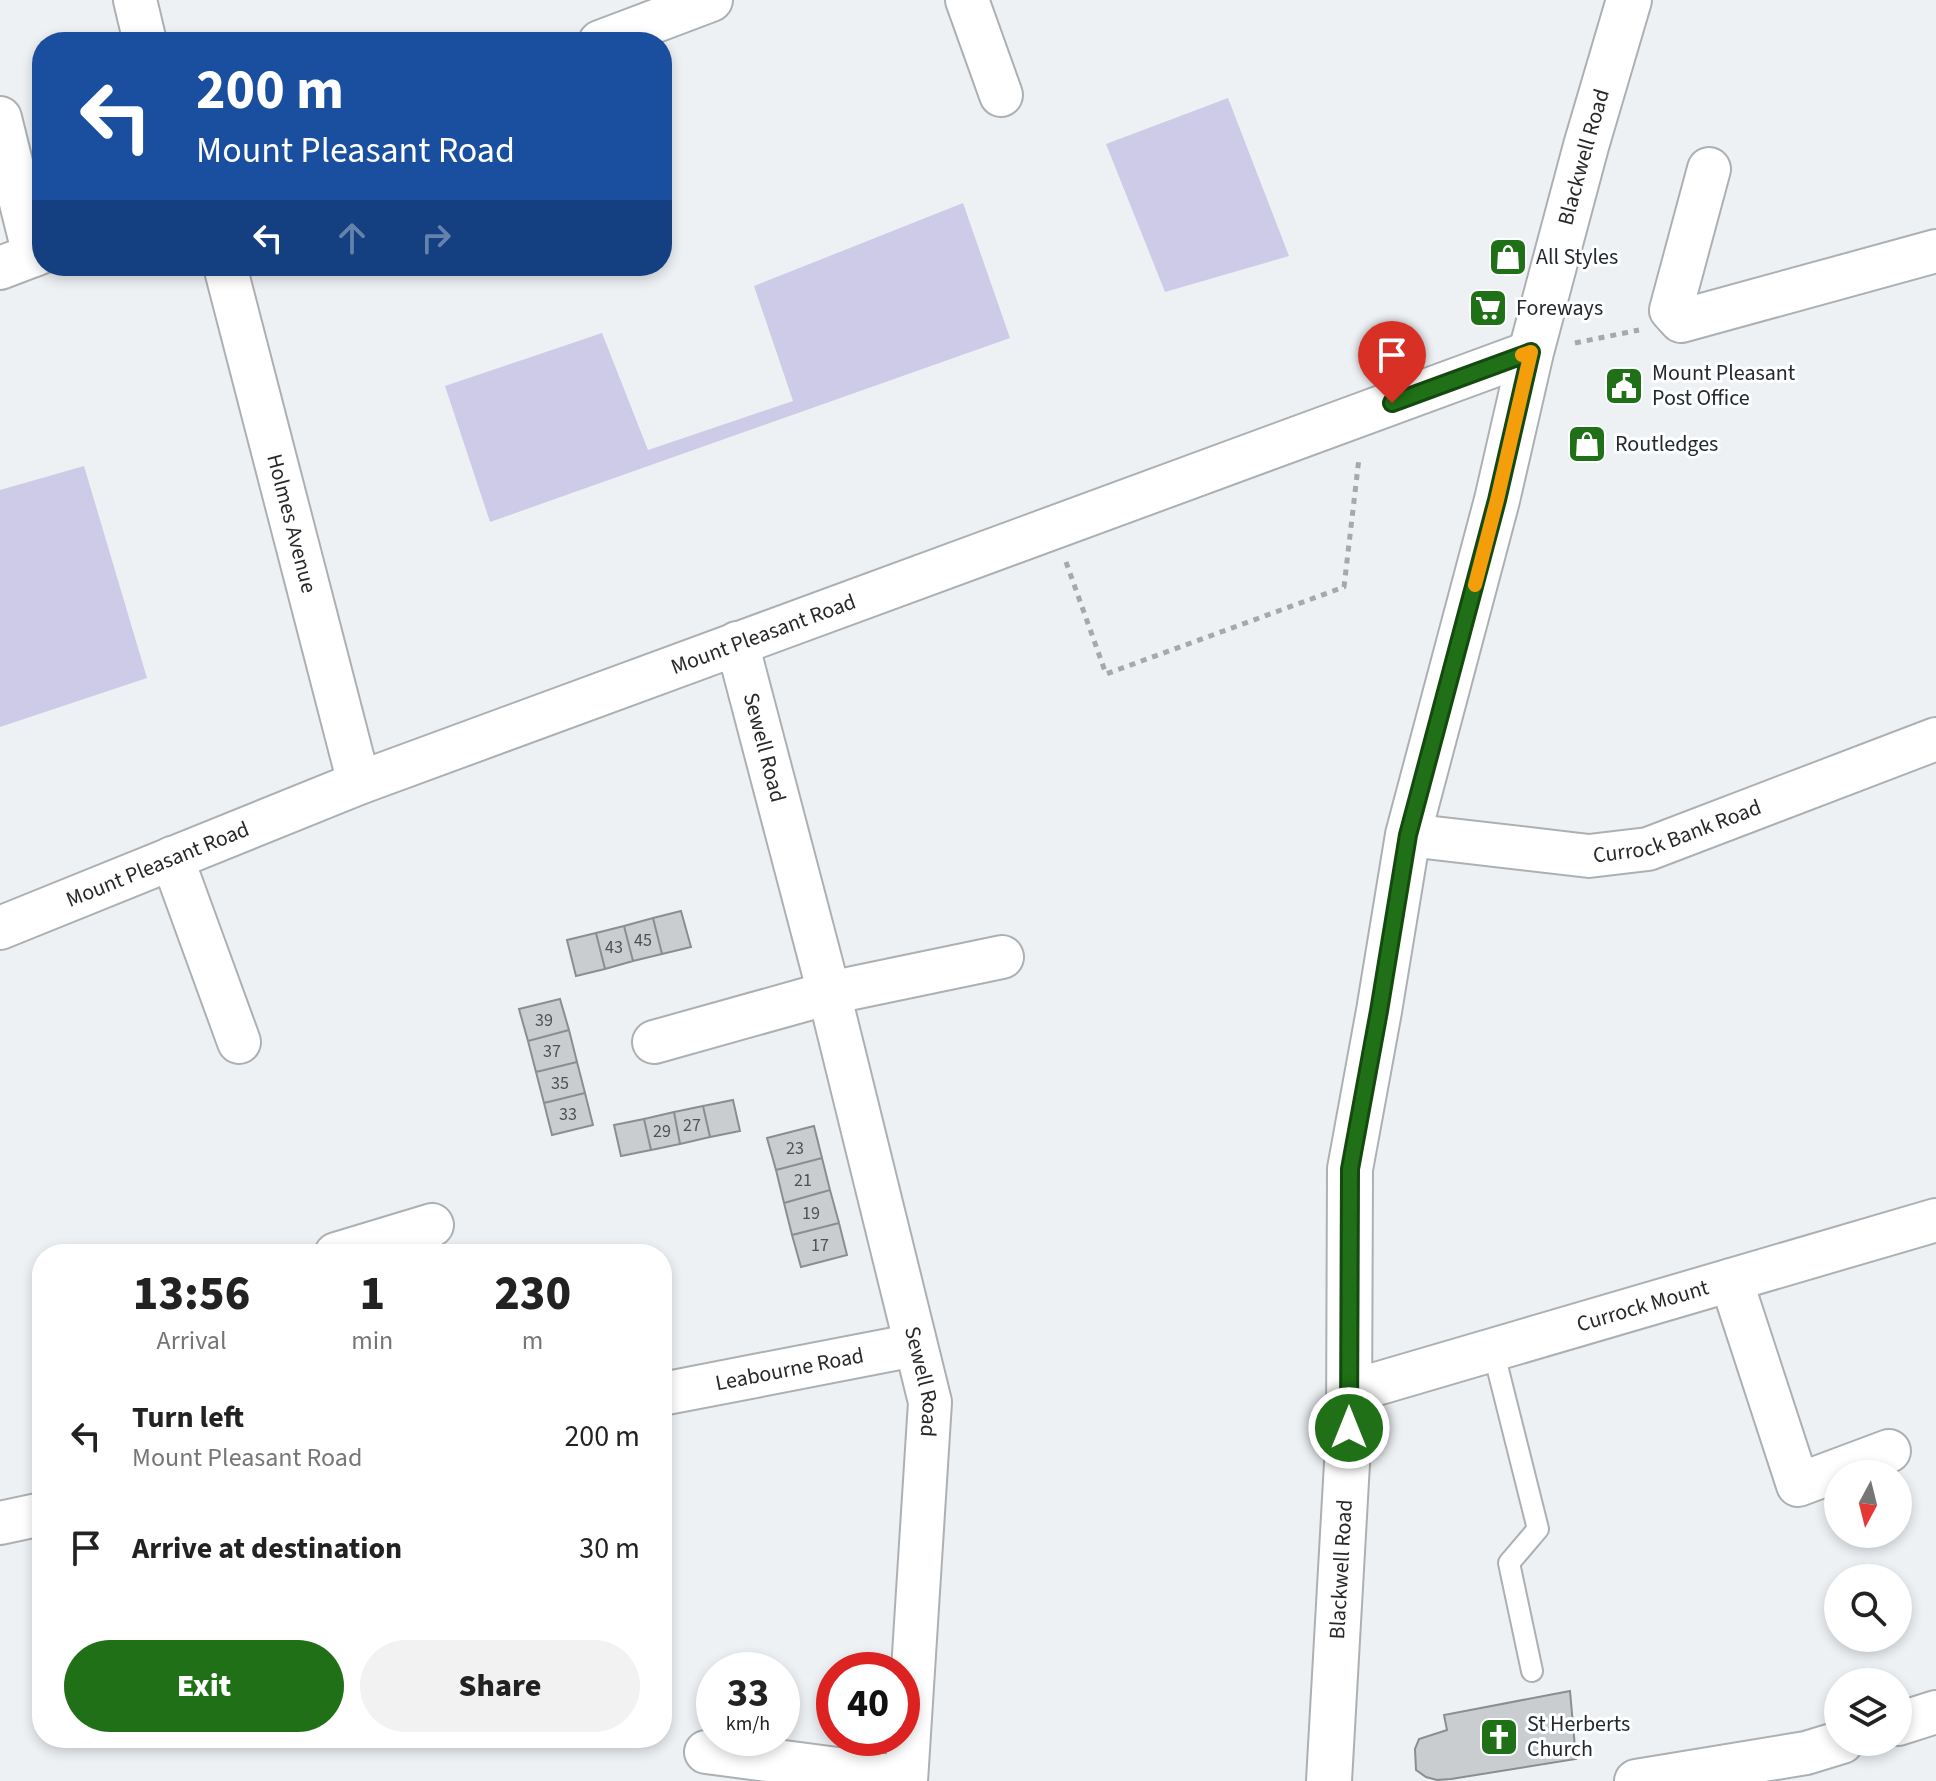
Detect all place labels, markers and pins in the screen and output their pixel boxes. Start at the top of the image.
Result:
shop icon: All Styles [1487,236,1529,278]
place label: All Styles [1536,241,1618,273]
supermarket icon: Foreways [1467,287,1509,329]
place label: Foreways [1516,292,1603,324]
pin [1358,321,1426,403]
place label: Mount Pleasant Post Office [1652,357,1796,414]
public building icon: Mount Pleasant Post Office [1603,365,1645,407]
shop icon: Routledges [1566,423,1608,465]
place label: Routledges [1615,428,1718,460]
place label: St Herberts Church [1527,1708,1630,1765]
church icon: St Herberts Church [1478,1716,1520,1758]

